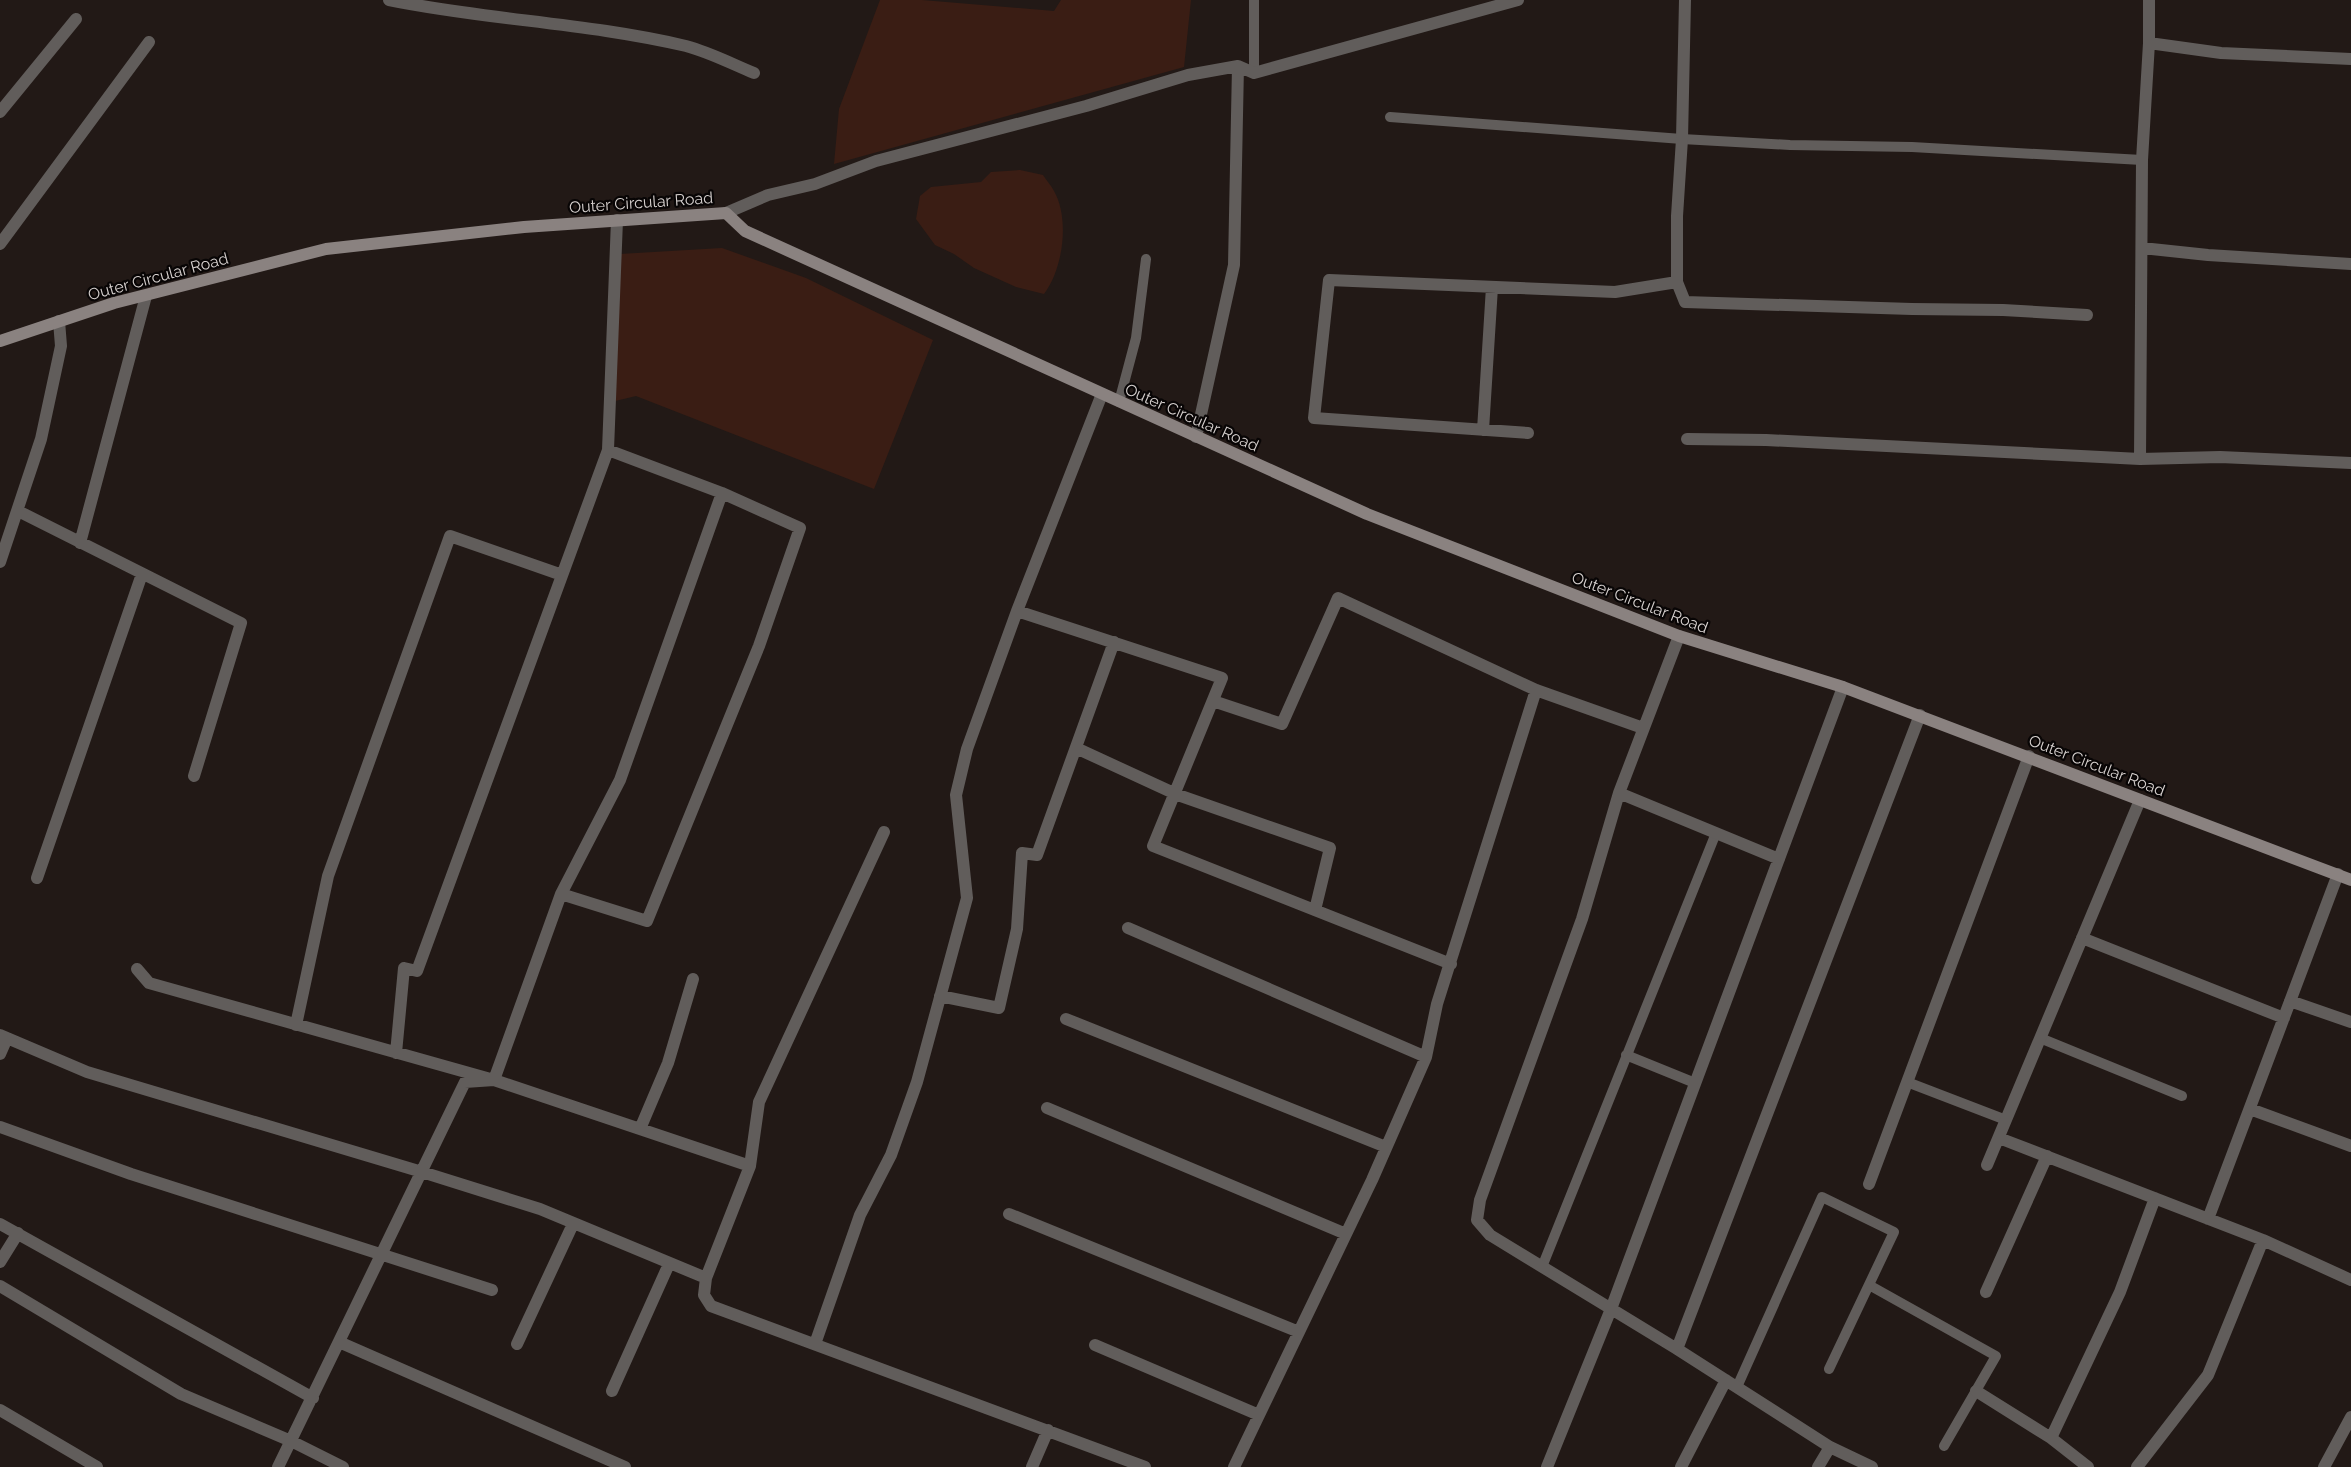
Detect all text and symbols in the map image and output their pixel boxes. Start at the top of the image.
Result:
street label: Outer Circular Road [568,188,714,217]
street label: Outer Circular Road [86,249,230,304]
street label: Outer Circular Road [1122,379,1262,456]
street label: Outer Circular Road [1569,568,1711,637]
street label: Outer Circular Road [2026,731,2168,800]

